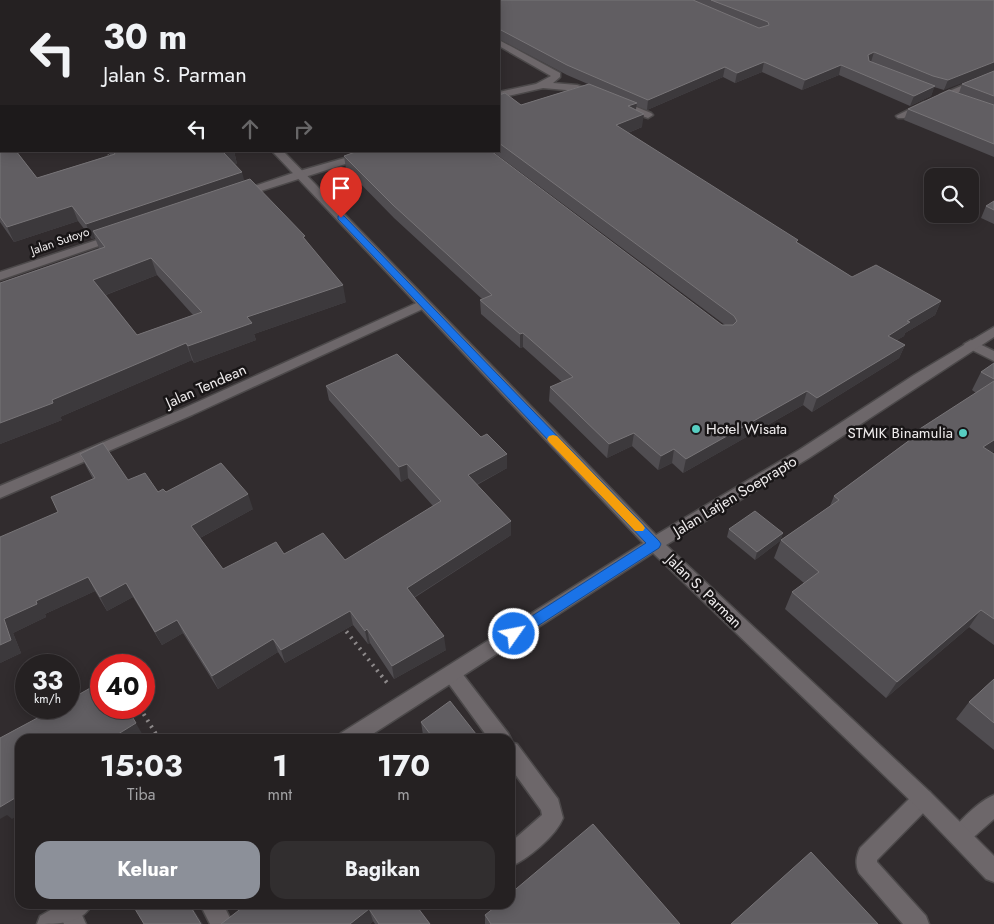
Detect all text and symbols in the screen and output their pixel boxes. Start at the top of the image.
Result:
text: 30 m [103,12,187,62]
icon: left [20,20,85,85]
text: Jalan S. Parman [103,58,247,90]
icon: left [183,115,211,143]
icon: ahead [236,115,264,143]
icon: right [289,115,317,143]
pin [320,167,362,218]
map controls [924,168,979,223]
button: search [924,168,979,223]
icon: arrive [327,174,355,202]
street label: Jalan Sutoyo [26,222,92,260]
street label: Jalan Tendean [160,358,250,414]
place label: Hotel Wisata [706,418,787,440]
place label: STMIK Binamulia [848,422,953,444]
marker: Hotel Wisata [690,423,702,435]
marker: STMIK Binamulia [957,427,969,439]
street label: Jalan Latjen Soeprapto [667,450,801,543]
street label: Jalan S. Parman [660,548,747,633]
position arrow [487,607,539,659]
speed limit sign: 40 [90,654,155,719]
text: 33 [32,662,63,698]
text: km/h [34,690,61,708]
text: 15:03 [100,744,183,787]
text: 1 [272,744,287,787]
text: 170 [377,744,430,787]
text: Tiba [127,783,155,806]
text: mnt [267,783,292,806]
text: m [397,783,410,806]
button: Keluar [35,841,260,899]
button: Bagikan [270,841,495,899]

